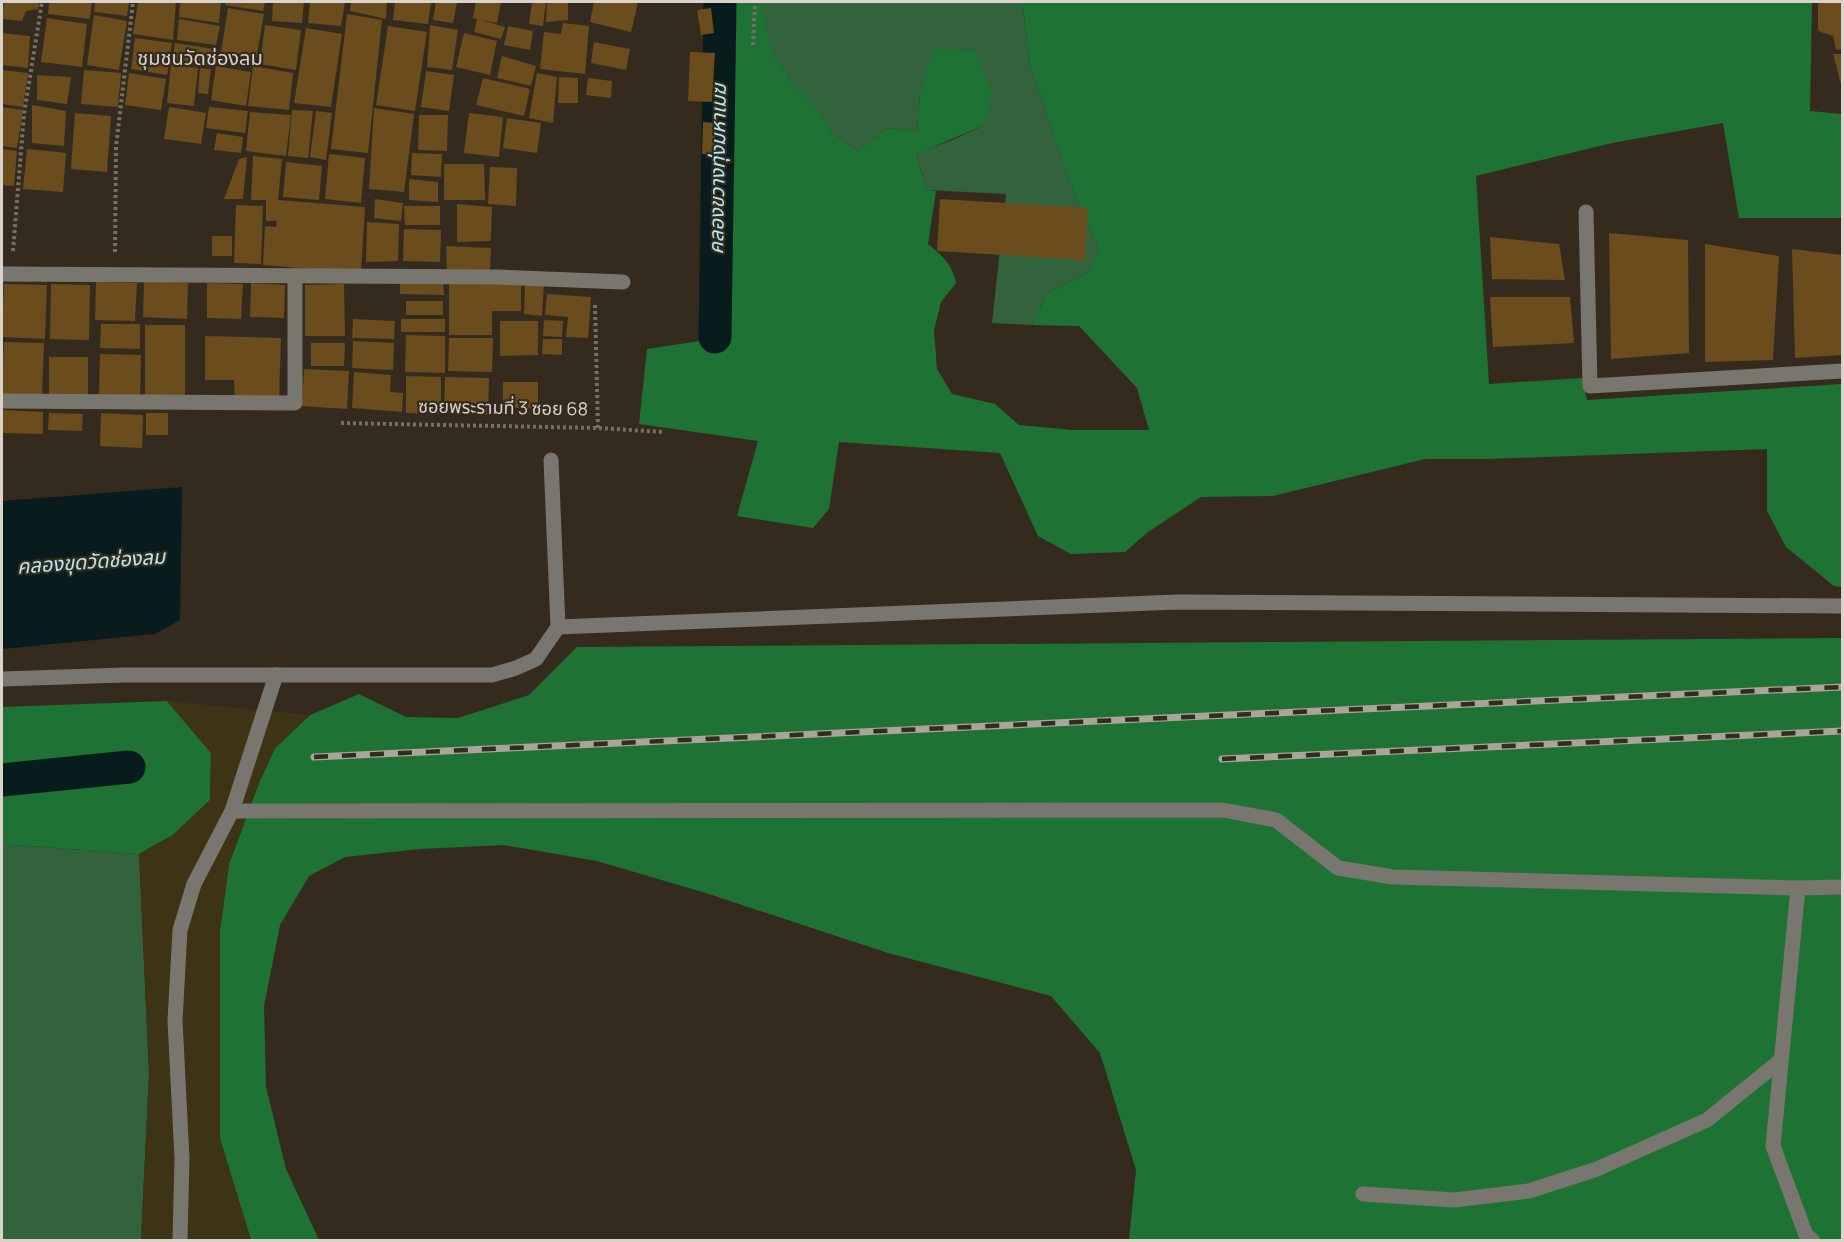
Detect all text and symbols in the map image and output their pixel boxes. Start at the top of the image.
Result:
district label: ชุมชนวัดช่องลม [137,44,263,71]
water label: คลองขวางทุ่งมหาเมฆ [702,81,732,255]
street label: ซอยพระรามที่ 3 ซอย 68 [418,394,588,420]
water label: คลองขุดวัดช่องลม [16,542,168,580]

